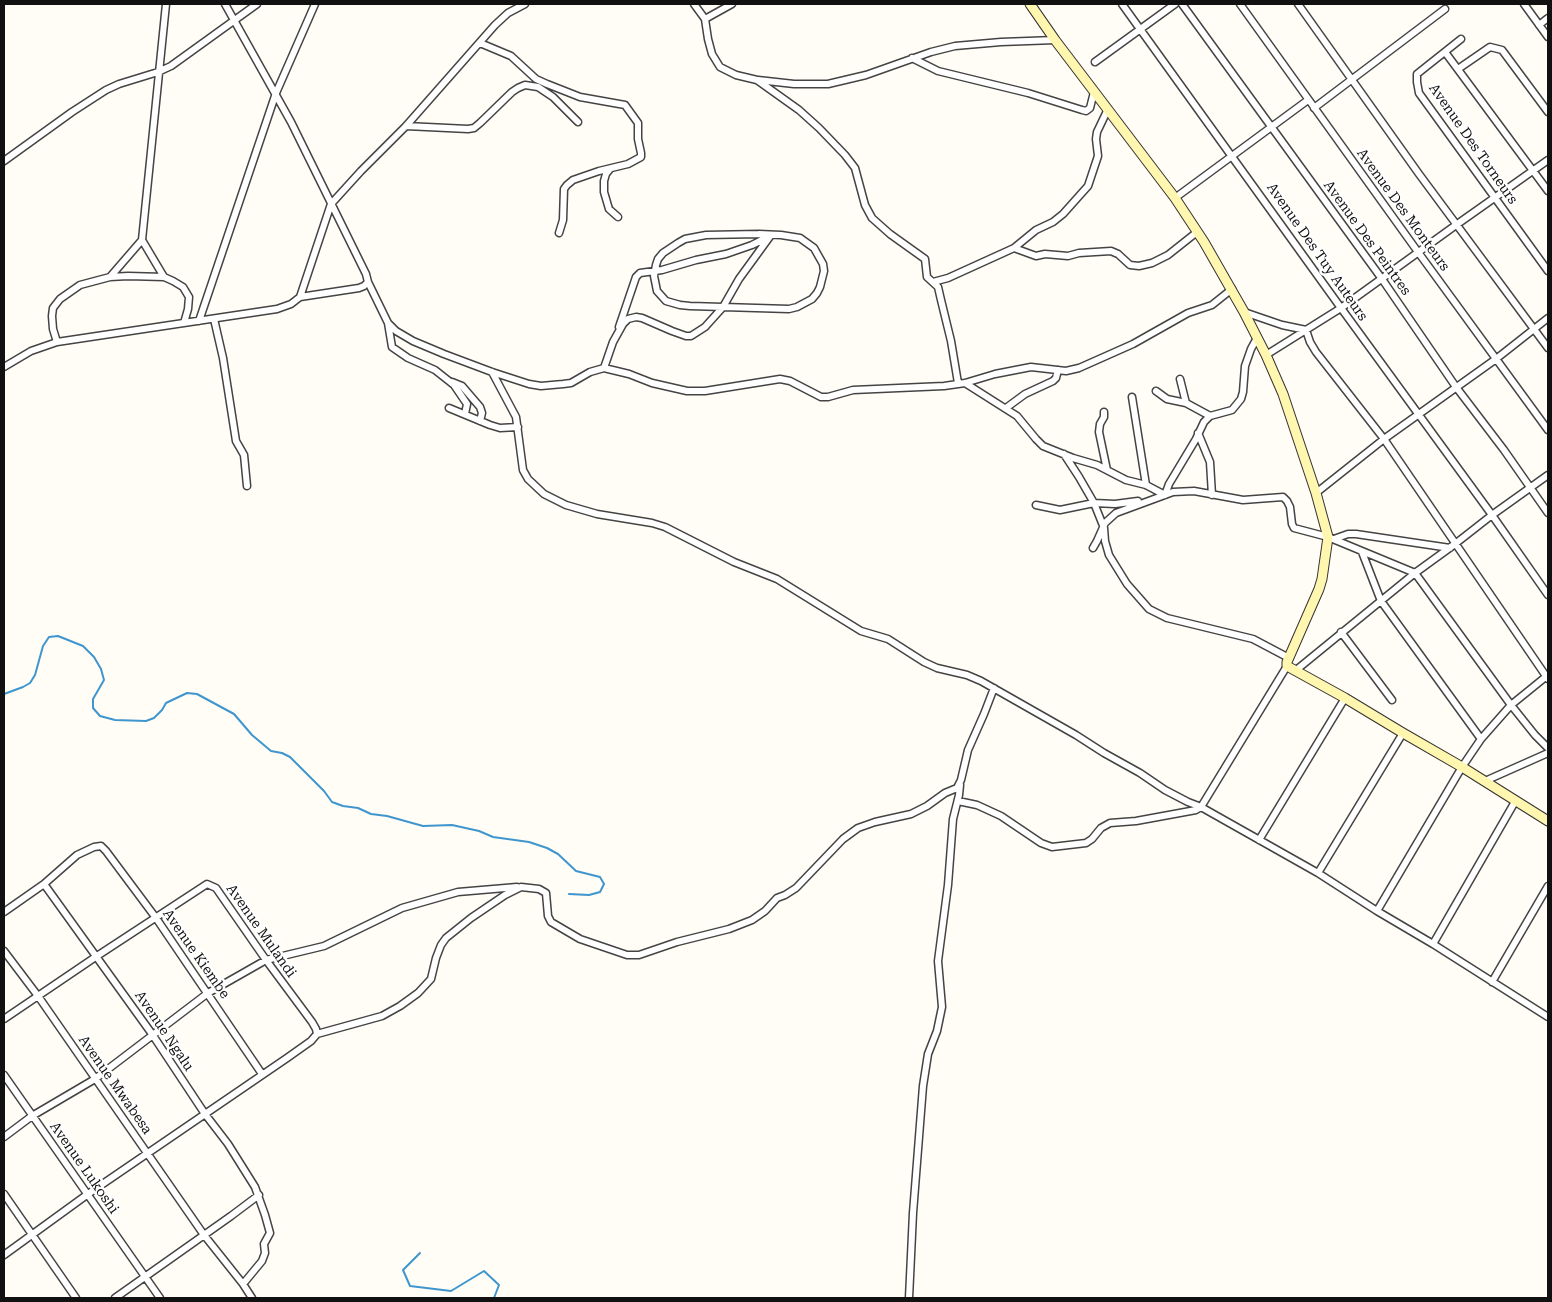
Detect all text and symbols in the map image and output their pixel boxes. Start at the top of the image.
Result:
street label: Avenue Des Torneurs [1425,81,1521,207]
street label: Avenue Des Monteurs [1353,146,1453,274]
street label: Avenue Des Peintres [1320,177,1414,299]
street label: Avenue Des Tuy Auteurs [1263,180,1371,324]
street label: Avenue Mulandi [223,881,299,981]
street label: Avenue Kiembe [159,906,233,1002]
street label: Avenue Ngalu [131,988,197,1074]
street label: Avenue Mwabesa [75,1032,155,1138]
street label: Avenue Lukoshi [46,1119,122,1217]

